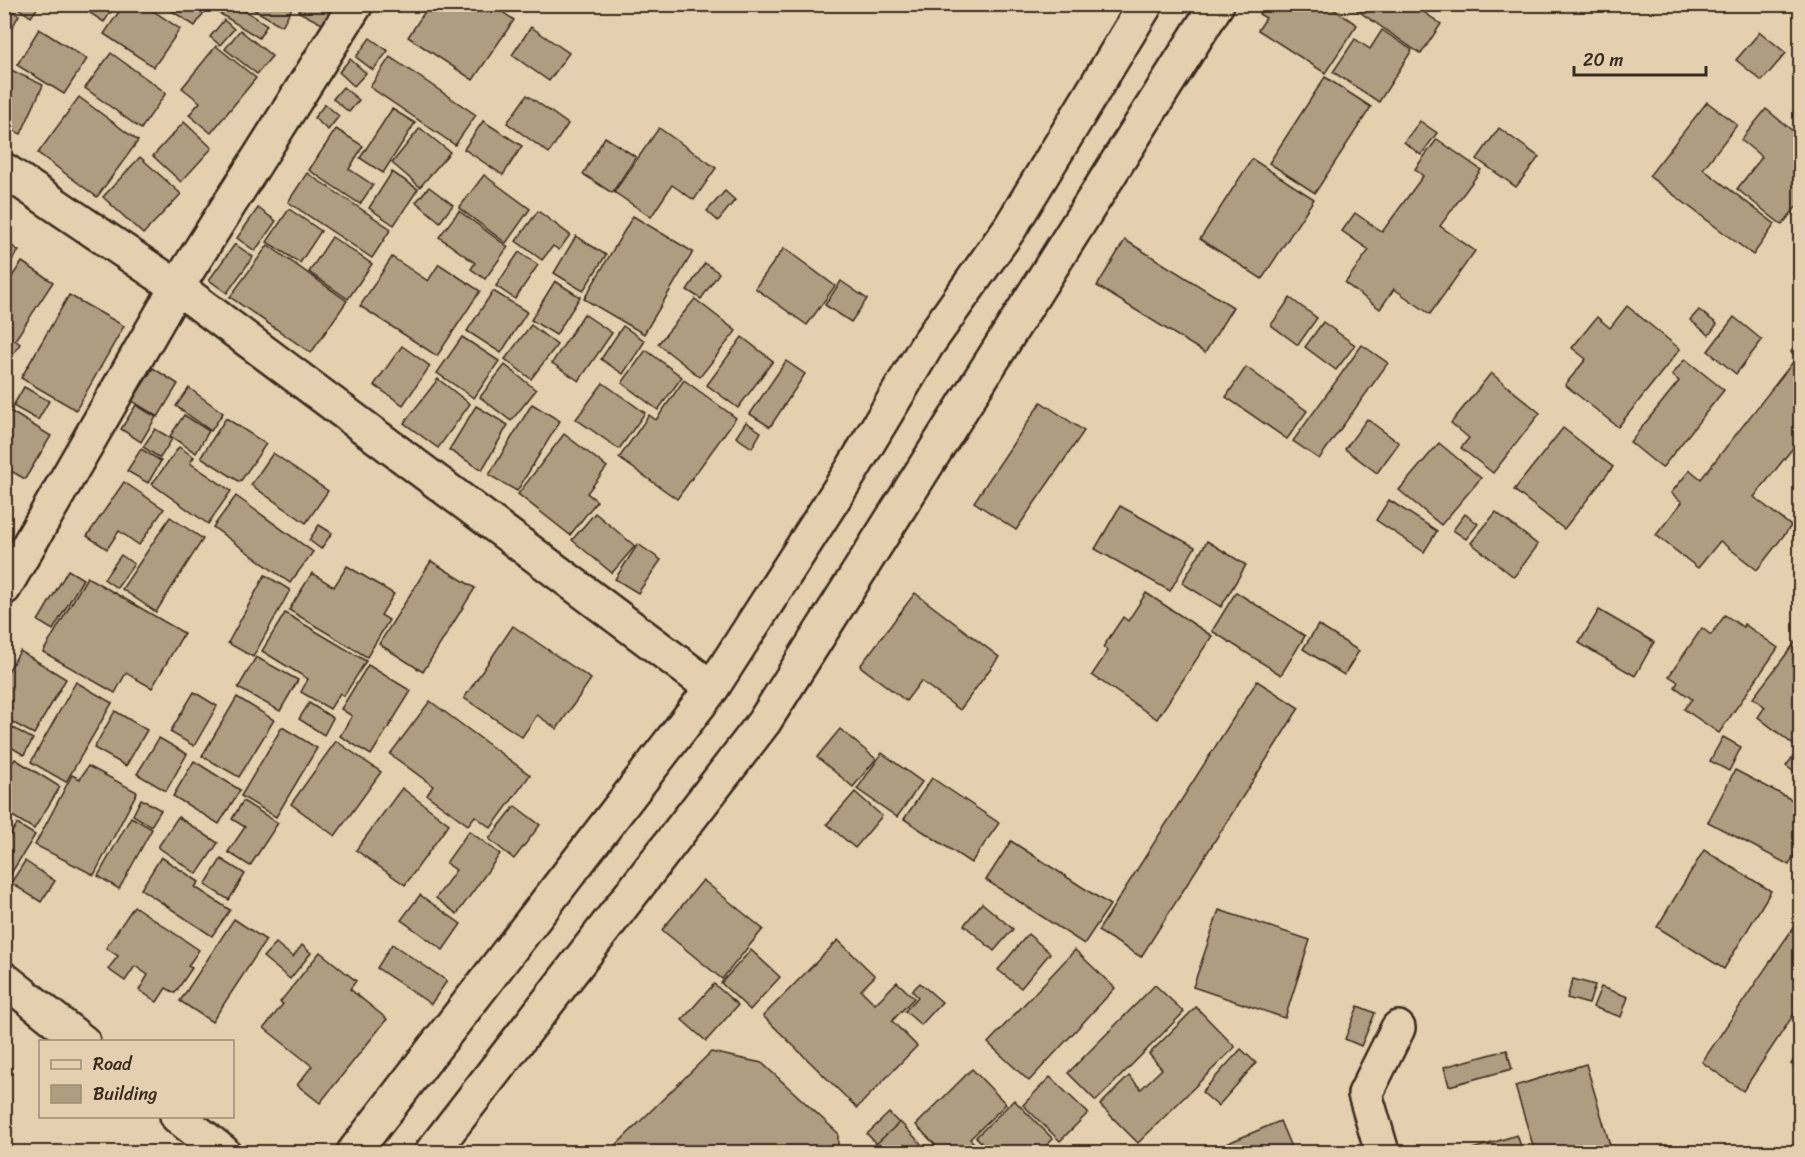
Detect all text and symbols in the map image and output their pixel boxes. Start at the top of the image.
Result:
scale bar [1574,39,1706,77]
text: 20 m [1583,44,1623,76]
legend [39,1040,234,1118]
text: Road [93,1048,133,1080]
text: Building [93,1078,157,1110]

